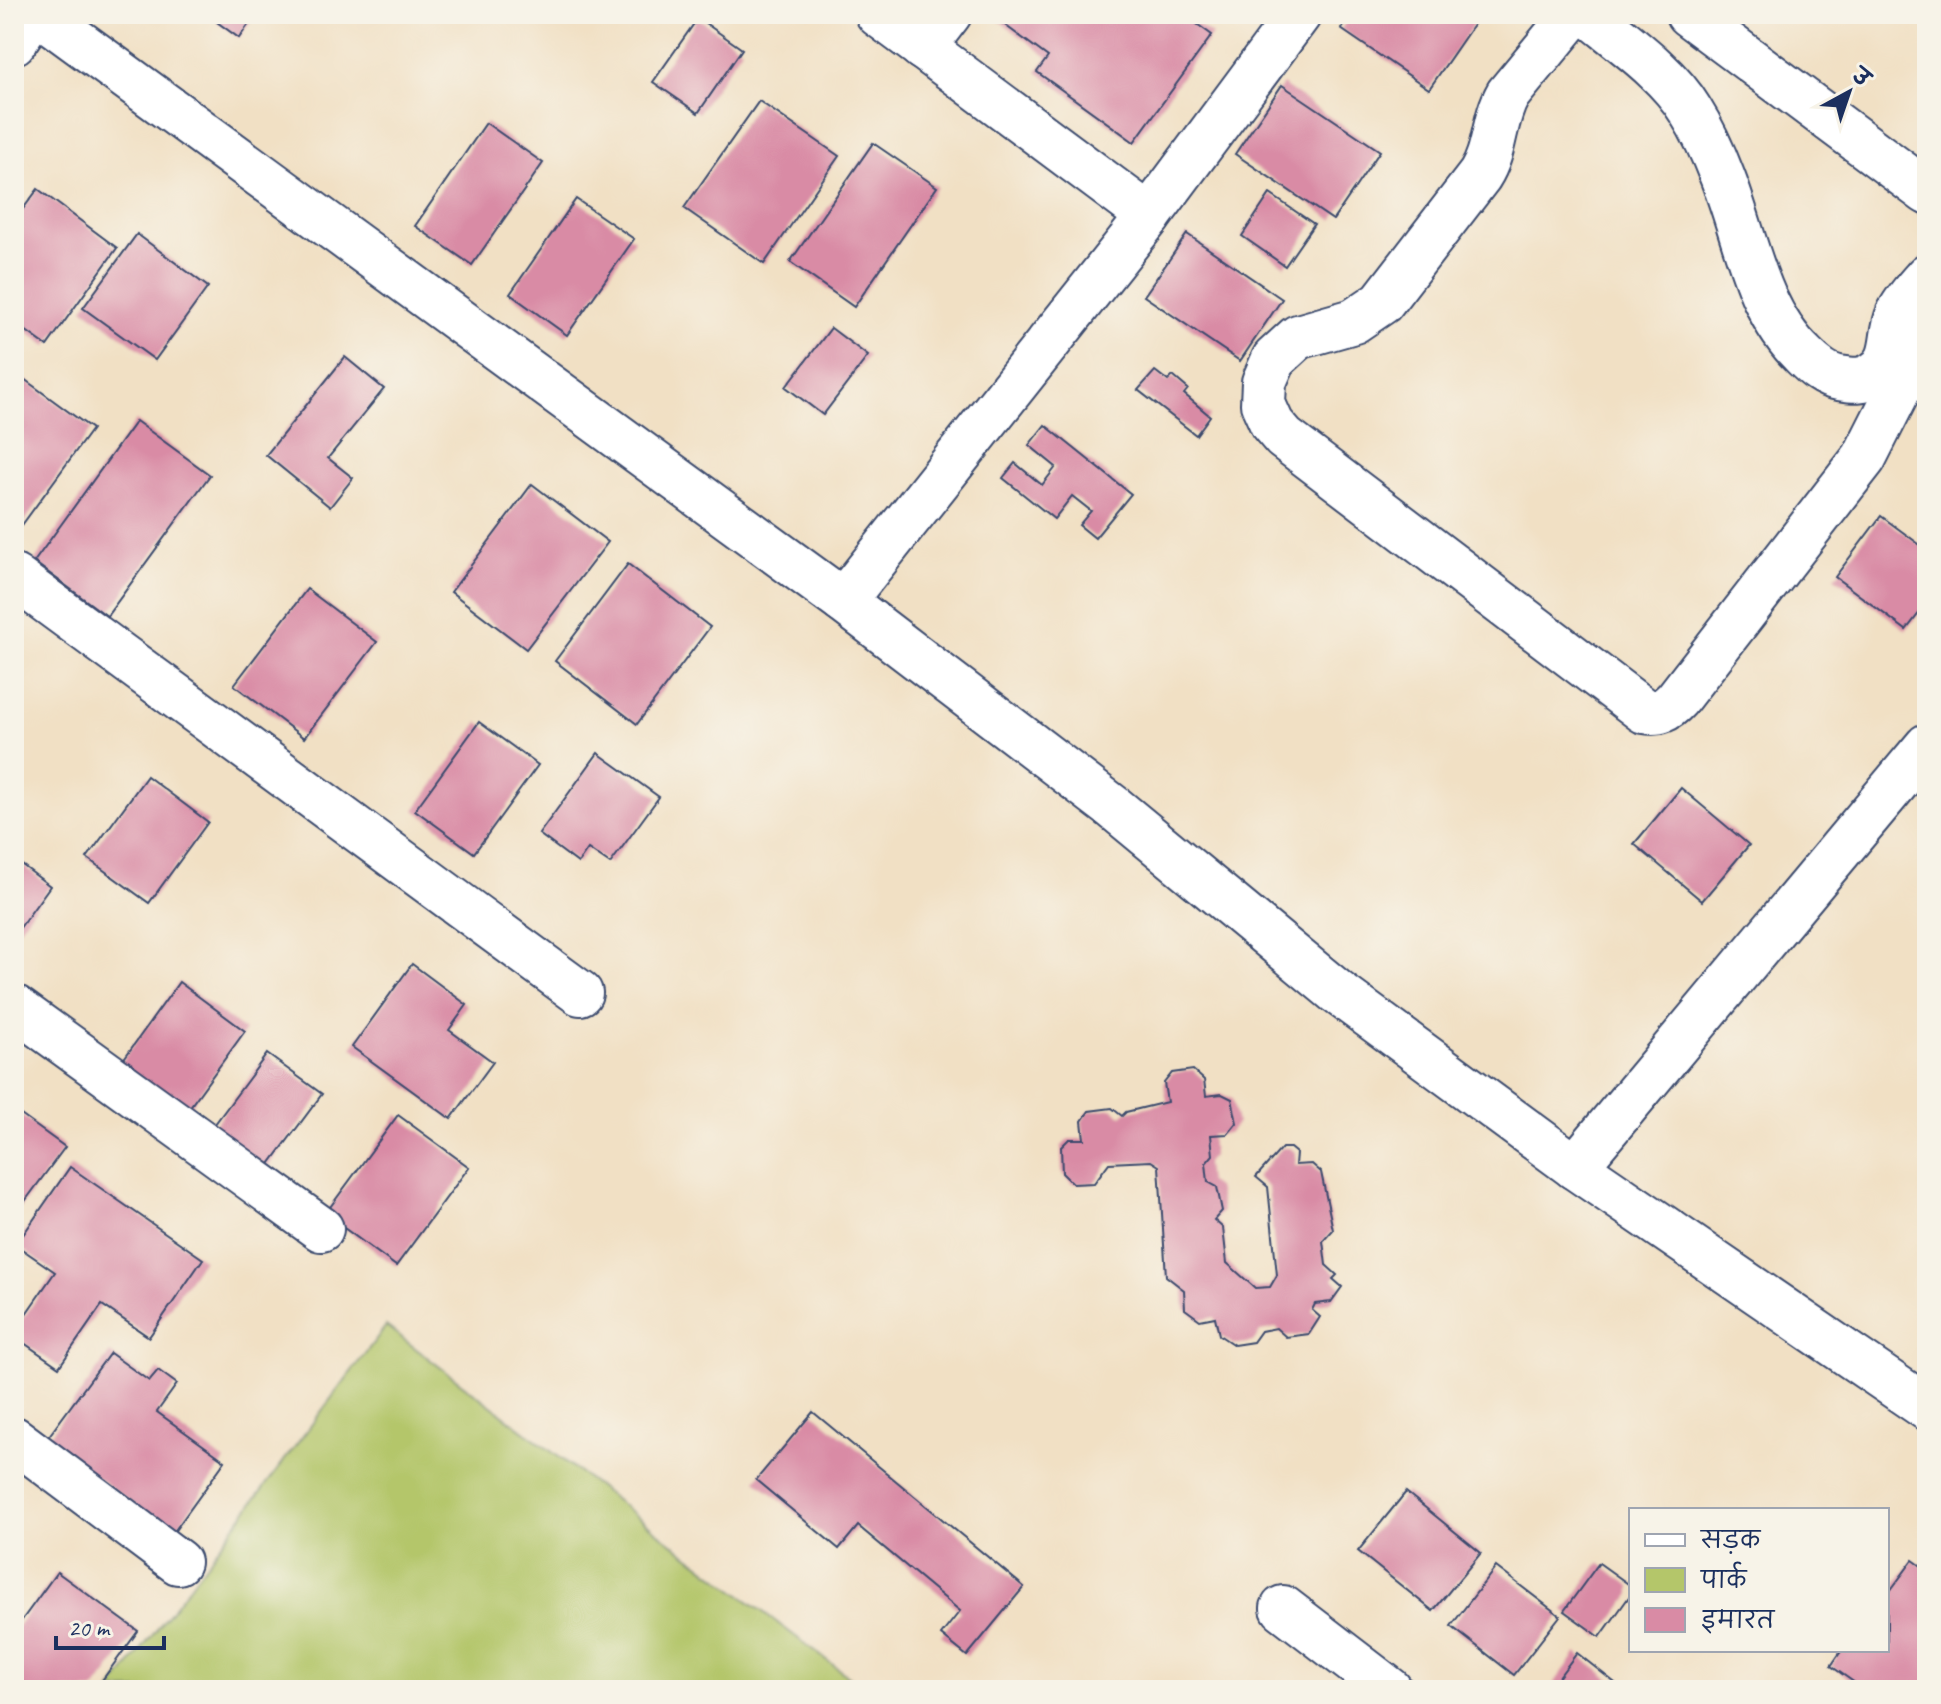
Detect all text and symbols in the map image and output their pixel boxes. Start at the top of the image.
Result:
north arrow [1809,52,1889,132]
text: उ [1845,61,1878,94]
legend [1629,1508,1889,1652]
text: सड़क [1699,1525,1762,1555]
text: पार्क [1699,1561,1748,1595]
scale bar [56,1600,164,1650]
text: इमारत [1701,1605,1776,1635]
text: 20 m [68,1613,111,1643]

